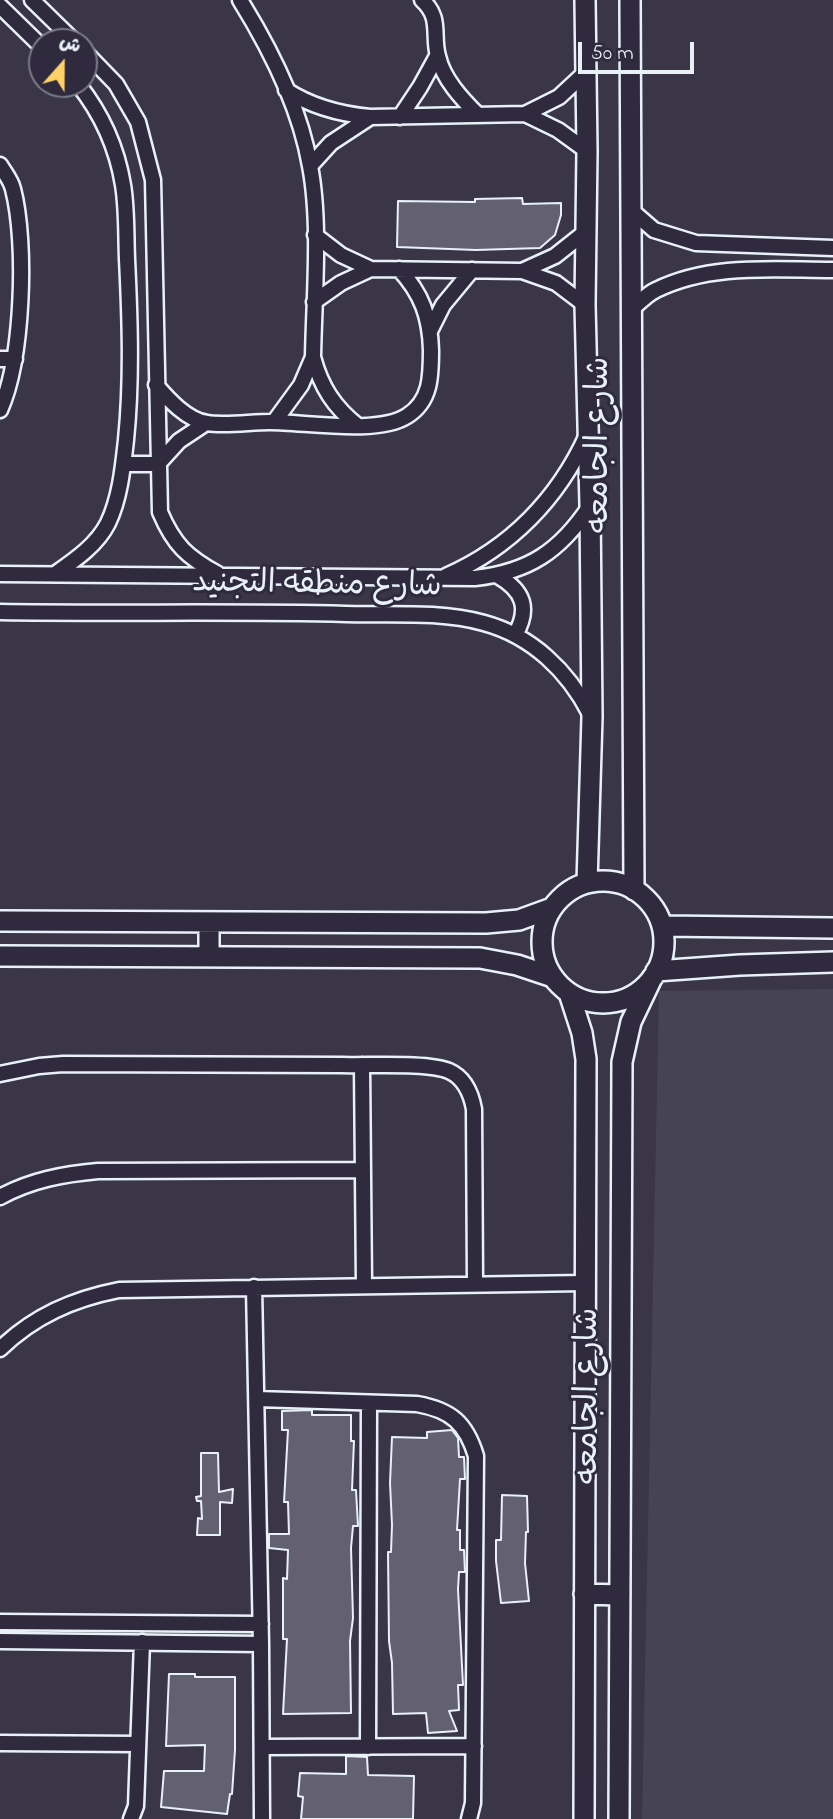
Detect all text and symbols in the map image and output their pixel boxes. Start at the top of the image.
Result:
north arrow [28,28,98,98]
text: ش [55,28,85,61]
scale bar [581,28,696,72]
text: 50 m [591,39,634,69]
street label: شارع الجامعه [583,357,621,533]
street label: شارع منطقه التجنيد [192,566,442,608]
street label: شارع الجامعه [572,1308,610,1484]

